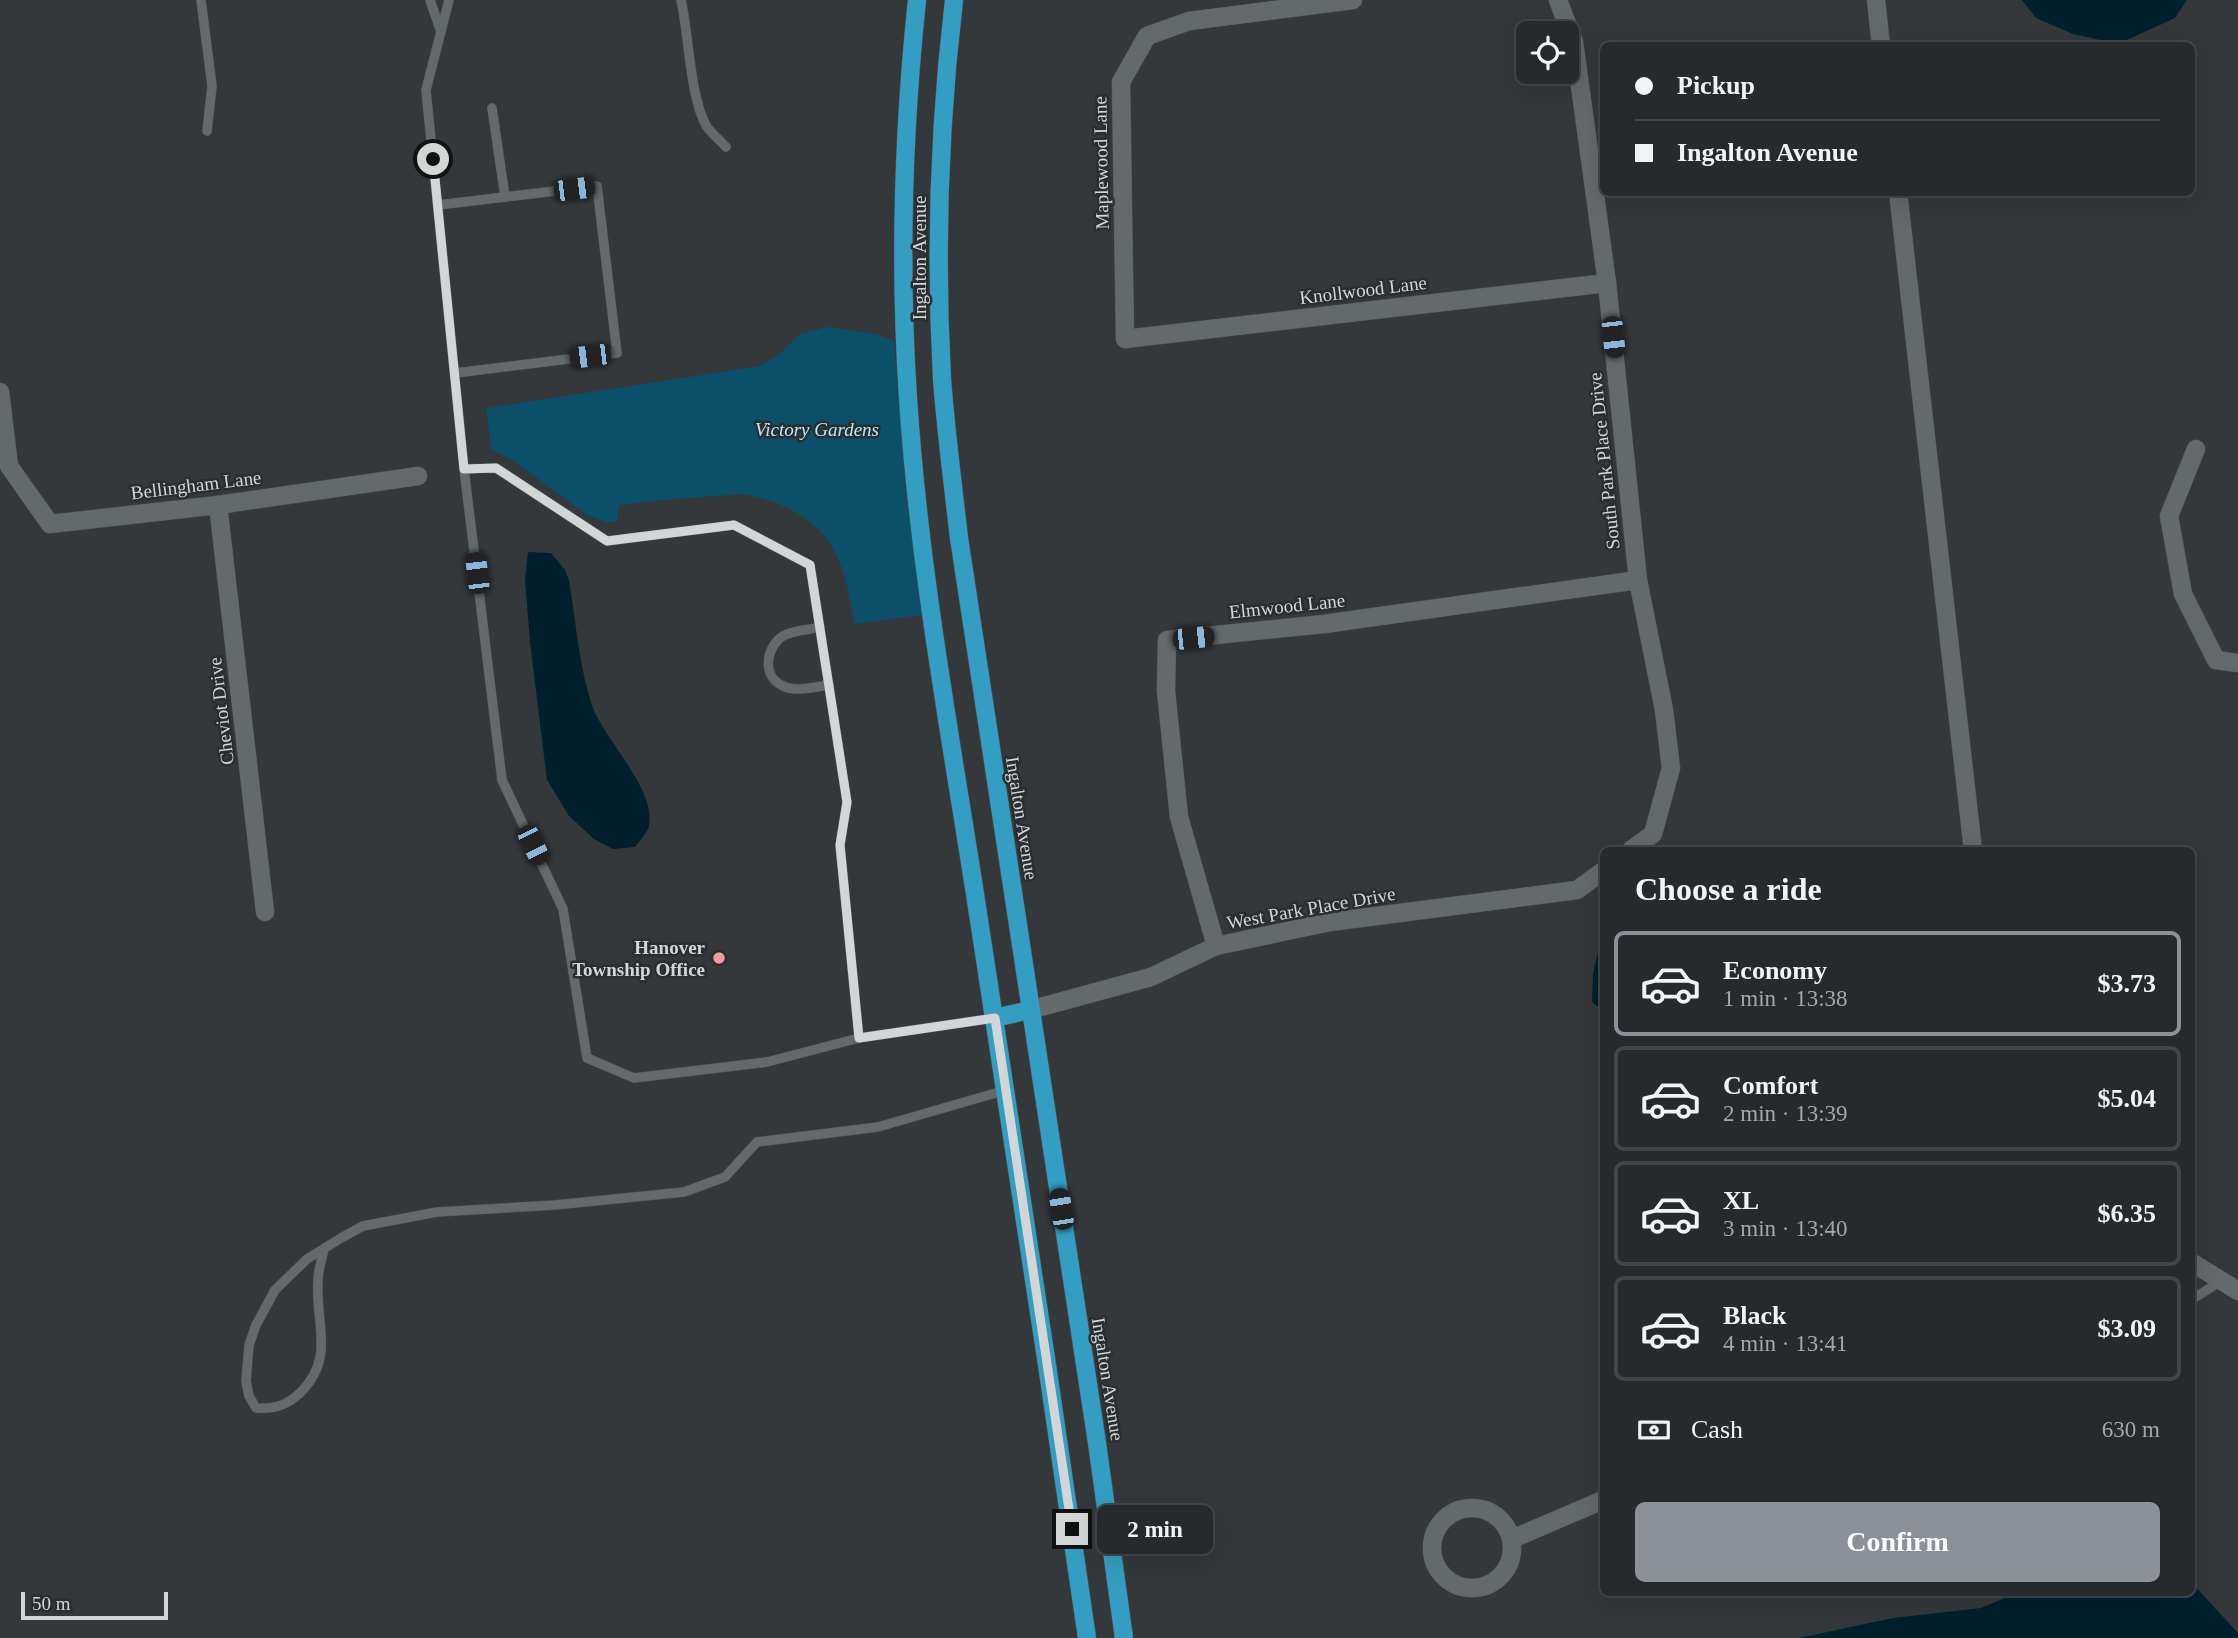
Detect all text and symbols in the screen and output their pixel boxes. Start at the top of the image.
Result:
map controls [1516,21,1579,84]
button: locate [1516,21,1579,84]
text: Pickup [1677,71,1755,100]
street label: Maplewood Lane [1089,96,1113,230]
text: Ingalton Avenue [1677,138,1858,167]
route start [417,143,449,175]
car [552,176,597,202]
street label: Ingalton Avenue [909,196,930,320]
street label: Knollwood Lane [1298,272,1428,308]
car [1601,315,1626,359]
car [568,343,613,369]
street label: South Park Place Drive [1584,371,1624,551]
park label: Victory Gardens [755,419,879,440]
street label: Bellingham Lane [130,467,262,503]
car [465,551,490,595]
street label: Elmwood Lane [1228,589,1346,623]
car [1172,625,1215,651]
street label: Cheviot Drive [204,656,238,766]
street label: Ingalton Avenue [1002,755,1042,881]
car [515,822,552,868]
text: Choose a ride [1635,871,1822,907]
street label: West Park Place Drive [1225,883,1397,933]
place label: Hanover Township Office [572,937,706,980]
marker: Hanover Township Office [711,950,727,966]
icon: car [1639,952,1702,1015]
text: Economy [1723,956,1827,985]
text: $3.73 [2098,969,2156,998]
text: 1 min · 13:38 [1723,986,1848,1011]
icon: car [1639,1067,1702,1130]
text: Comfort [1723,1071,1818,1100]
text: $5.04 [2098,1084,2156,1113]
text: 2 min · 13:39 [1723,1101,1848,1126]
icon: car [1639,1182,1702,1245]
text: XL [1723,1186,1759,1215]
car [1048,1187,1075,1231]
text: $6.35 [2098,1199,2156,1228]
text: 3 min · 13:40 [1723,1216,1848,1241]
icon: car [1639,1297,1702,1360]
text: Black [1723,1301,1787,1330]
text: $3.09 [2098,1314,2156,1343]
street label: Ingalton Avenue [1088,1316,1128,1442]
text: 4 min · 13:41 [1723,1331,1848,1356]
icon: cash [1635,1411,1673,1449]
text: Cash [1691,1415,1743,1444]
text: 630 m [2102,1417,2160,1442]
button: Confirm [1635,1502,2160,1582]
callout: 2 min [1096,1504,1212,1554]
route end [1056,1513,1088,1545]
text: 2 min [1127,1517,1183,1542]
scale bar [21,1589,168,1621]
text: 50 m [32,1593,71,1614]

